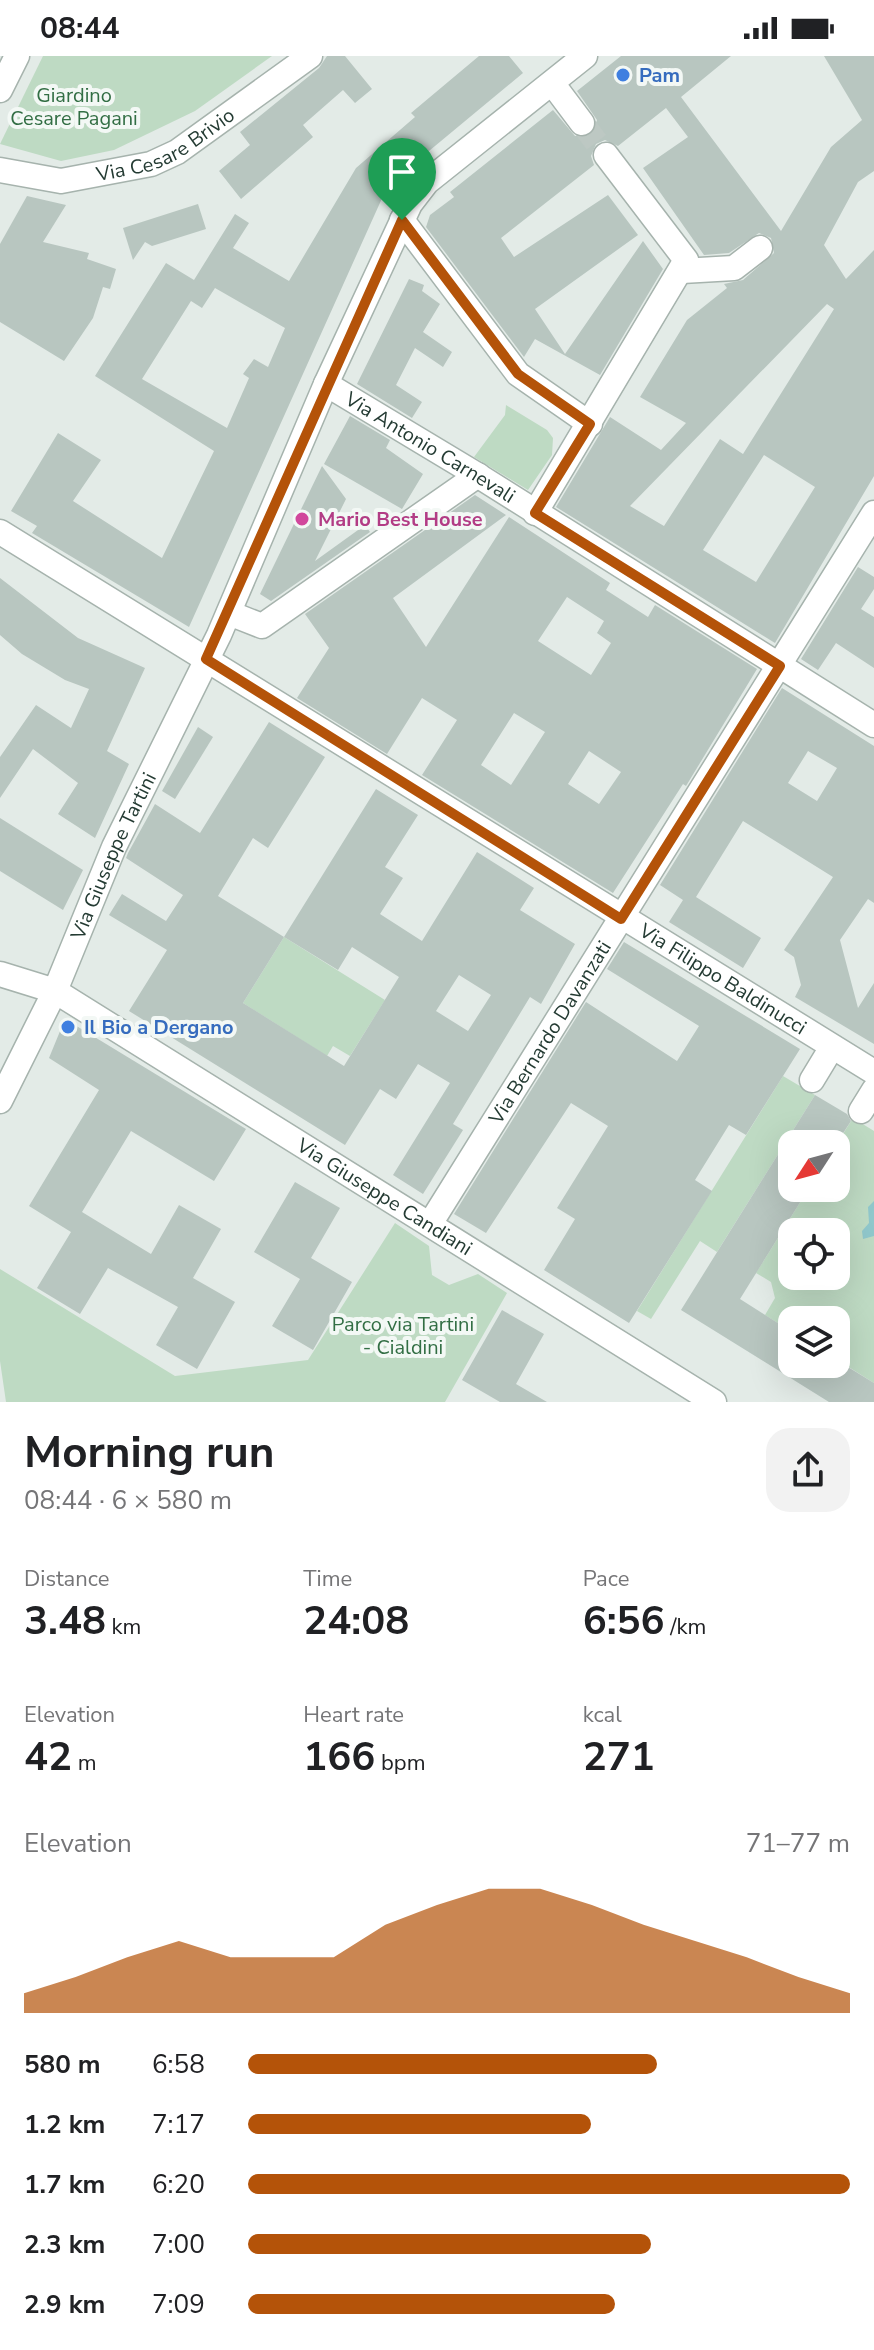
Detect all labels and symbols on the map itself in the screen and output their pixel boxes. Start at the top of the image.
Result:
place label: Pam [639,62,680,89]
marker: Pam [614,66,632,84]
park label: Giardino Cesare Pagani [10,82,138,132]
street label: Via Cesare Brivio [93,102,240,188]
pin [368,138,436,220]
street label: Via Antonio Carnevali [339,385,520,510]
place label: Mario Best House [318,506,483,533]
marker: Mario Best House [293,510,311,528]
street label: Via Giuseppe Tartini [64,768,163,945]
street label: Via Filippo Baldinucci [633,917,812,1041]
street label: Via Bernardo Davanzati [482,936,618,1130]
place label: Il Bio a Dergano [84,1014,234,1041]
marker: Il Bio a Dergano [59,1018,77,1036]
north arrow [778,1130,850,1202]
street label: Via Giuseppe Candiani [291,1132,477,1262]
park label: Parco via Tartini - Cialdini [332,1311,474,1361]

